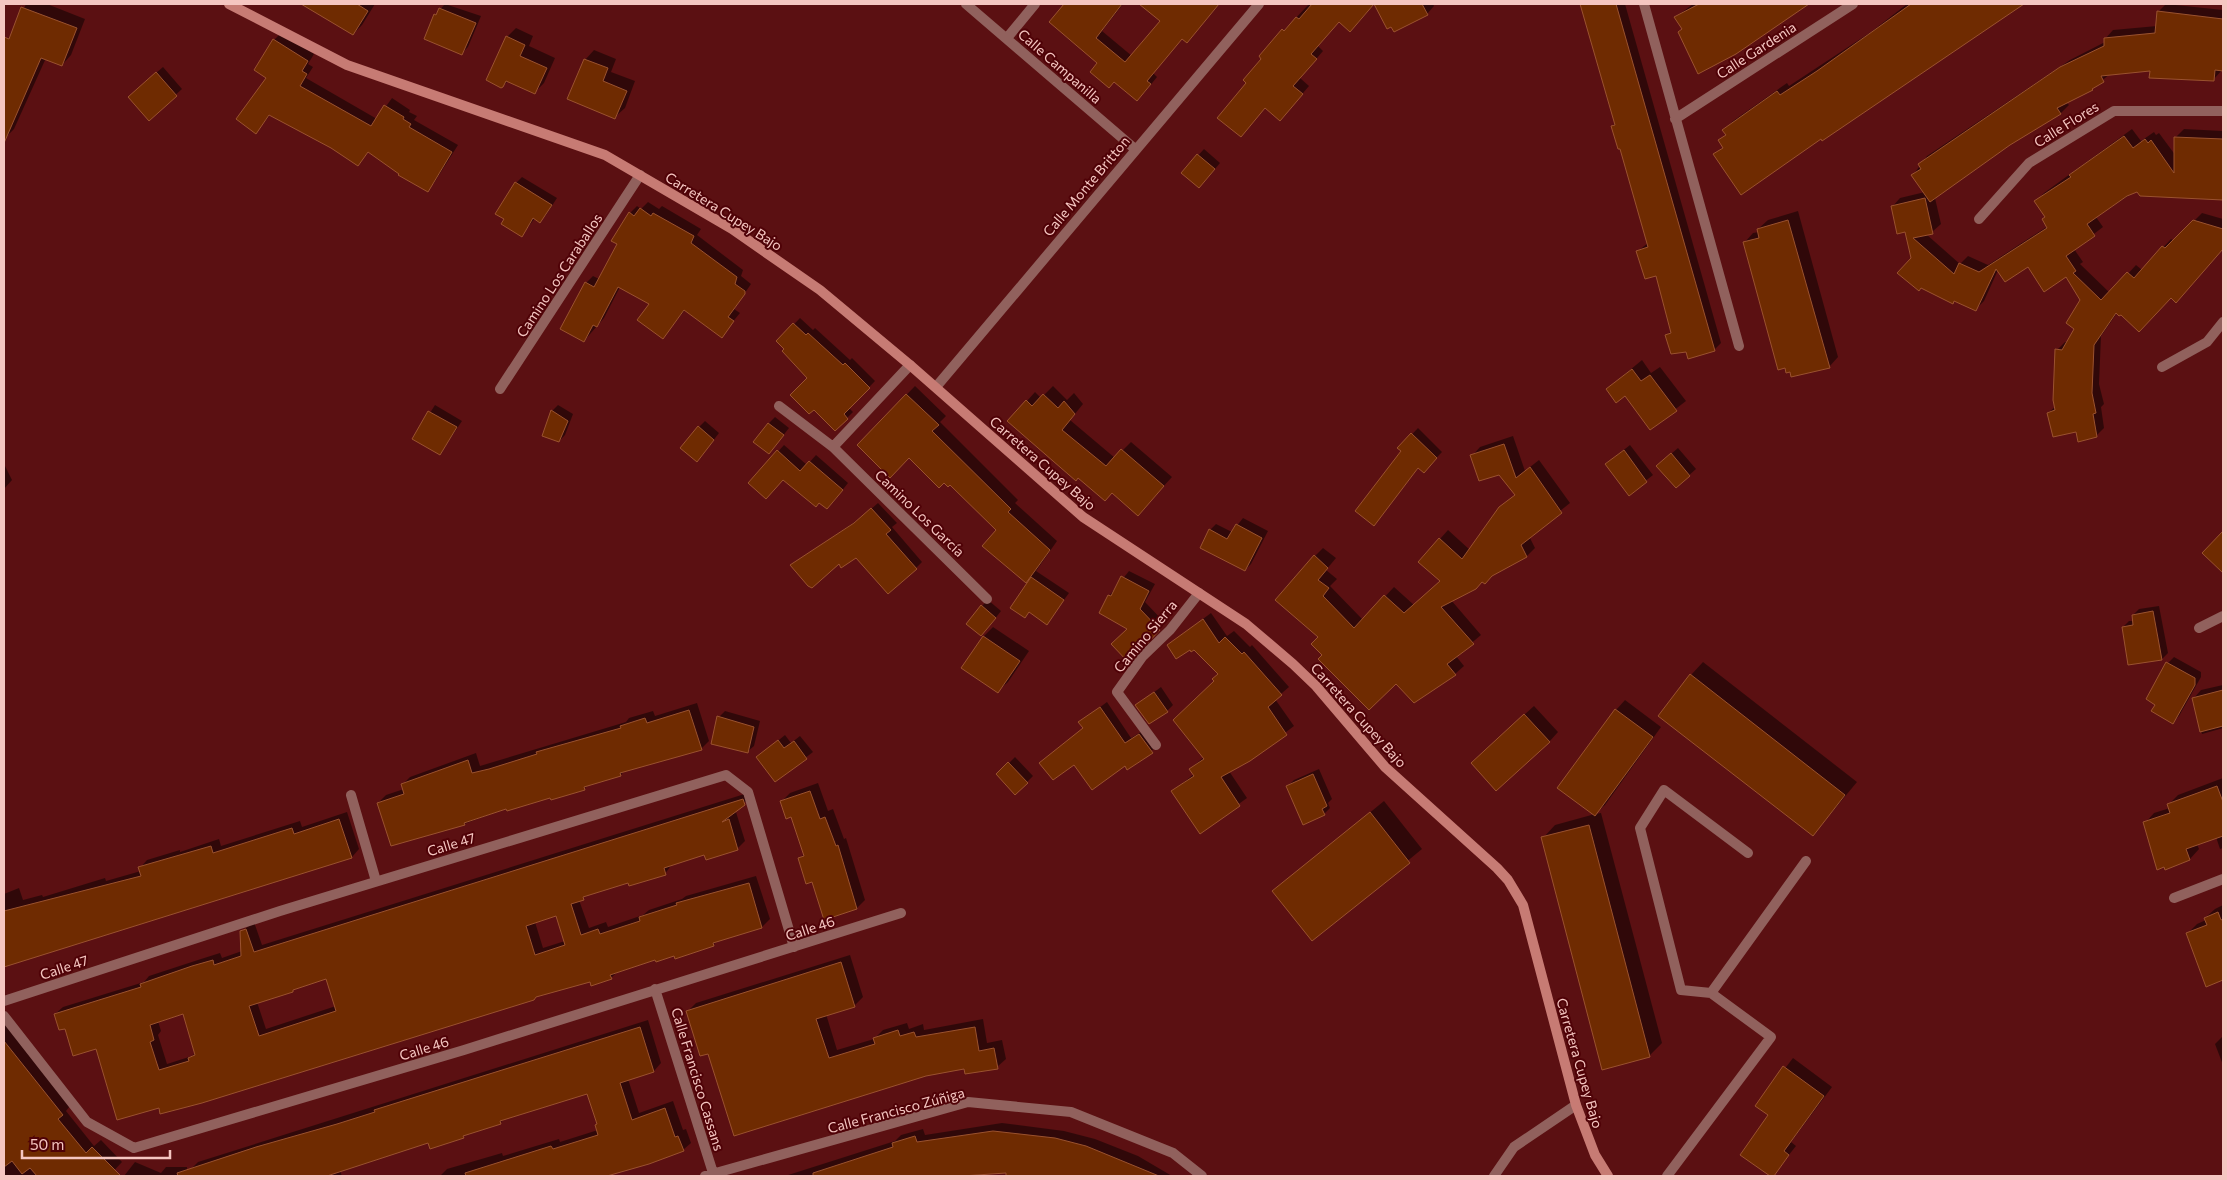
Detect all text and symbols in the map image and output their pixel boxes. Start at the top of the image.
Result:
street label: Calle Gardenia [1713,18,1799,82]
street label: Calle Campanilla [1015,25,1105,107]
street label: Calle Flores [2030,97,2102,151]
street label: Calle Monte Britton [1039,132,1133,240]
street label: Carretera Cupey Bajo [662,168,786,254]
street label: Camino Los Caraballos [513,210,605,340]
street label: Carretera Cupey Bajo [987,412,1099,514]
street label: Camino Los García [872,466,968,560]
street label: Camino Sierra [1110,596,1180,676]
street label: Carretera Cupey Bajo [1308,659,1410,771]
street label: Calle 47 [425,829,477,859]
street label: Calle 46 [783,912,837,944]
street label: Calle 47 [38,951,90,983]
street label: Carretera Cupey Bajo [1553,996,1607,1130]
street label: Calle Francisco Cassans [668,1005,728,1153]
street label: Calle 46 [397,1032,451,1064]
street label: Calle Francisco Zúñiga [826,1084,966,1136]
scale bar [22,1128,170,1160]
text: 50 m [30,1135,64,1153]

